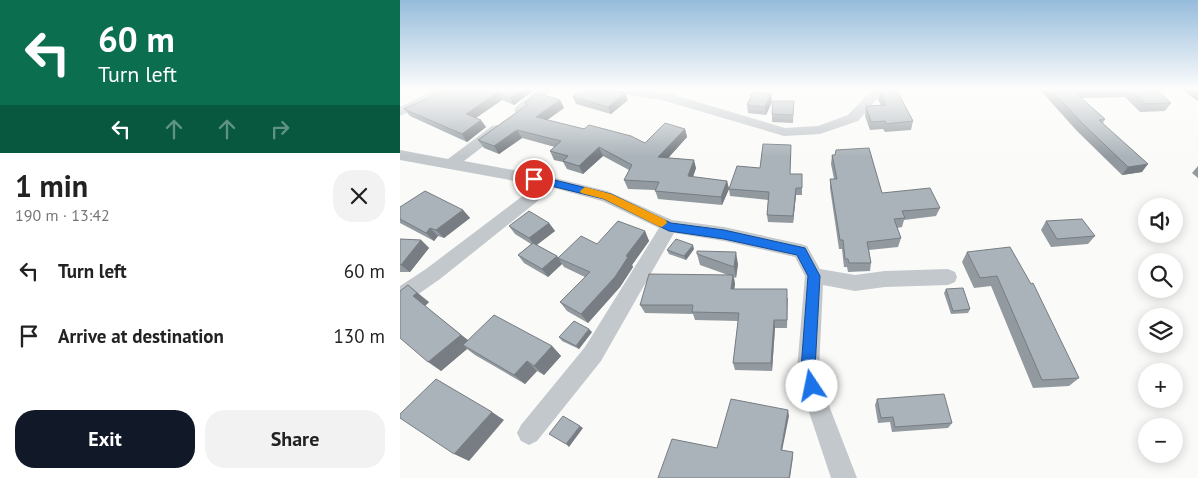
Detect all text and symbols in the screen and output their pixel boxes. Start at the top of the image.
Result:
text: 60 m [98,16,175,62]
icon: left [15,20,80,85]
text: Turn left [98,60,177,88]
icon: left [107,115,135,143]
icon: ahead [160,115,188,143]
icon: ahead [213,115,241,143]
icon: right [266,115,294,143]
pin [513,158,555,200]
icon: arrive [520,165,548,193]
text: 1 min [15,166,88,205]
button: close [333,170,385,222]
map controls [1138,198,1183,463]
button: sound [1138,198,1183,243]
text: 190 m · 13:42 [15,205,110,225]
button: search [1138,253,1183,298]
icon: left [15,257,43,285]
text: Turn left [58,259,127,283]
text: 60 m [344,259,385,283]
button: layers [1138,308,1183,353]
icon: arrive [15,322,43,350]
text: Arrive at destination [58,324,224,348]
text: 130 m [333,324,385,348]
position arrow [785,359,837,411]
button: + [1138,363,1183,408]
button: Exit [15,410,195,468]
button: Share [205,410,385,468]
button: − [1138,418,1183,463]

